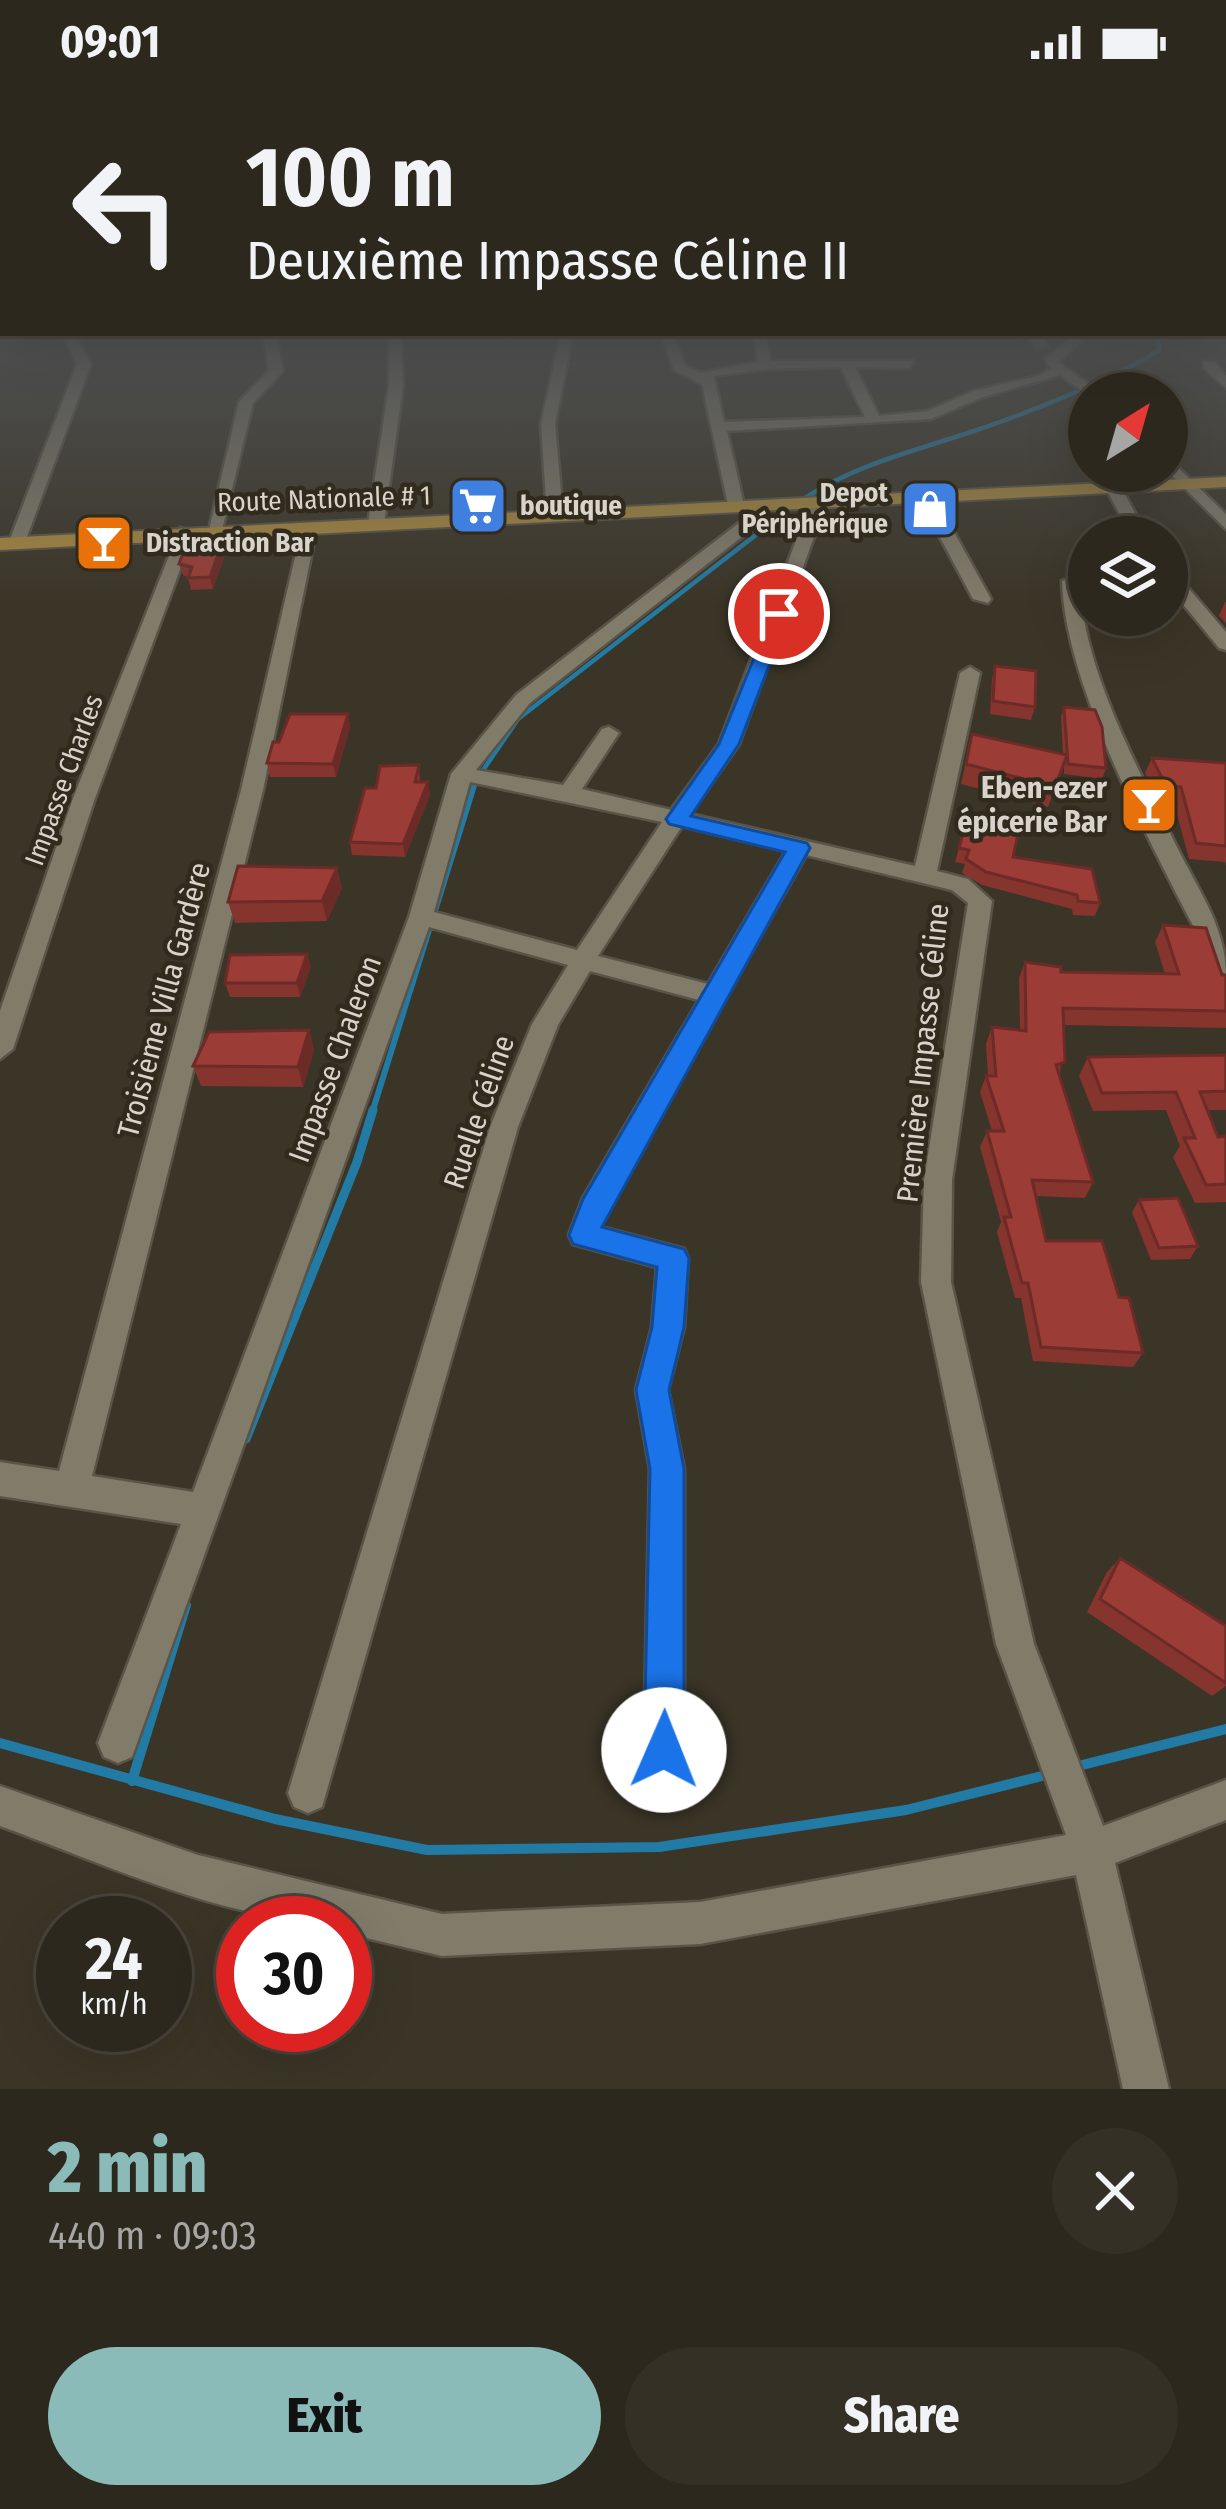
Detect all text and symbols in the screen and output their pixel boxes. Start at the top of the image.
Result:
text: 09:01 [60,15,160,69]
text: 100 m [246,127,455,228]
icon: left [48,132,204,288]
text: Deuxième Impasse Céline II [246,229,849,293]
north arrow [1068,372,1188,492]
map controls [1068,372,1188,636]
supermarket icon: boutique [447,475,509,537]
place label: Depot Périphérique [742,477,888,540]
shop icon: Depot Périphérique [899,478,961,540]
street label: Route Nationale # 1 [217,479,431,519]
place label: boutique [520,490,622,522]
bar icon: Distraction Bar [73,512,135,574]
button: layers [1068,516,1188,636]
place label: Distraction Bar [146,527,314,559]
pin [728,563,830,665]
icon: arrive [746,581,812,647]
street label: Impasse Charles [18,690,110,870]
place label: Eben-ezer épicerie Bar [957,770,1108,840]
bar icon: Eben-ezer épicerie Bar [1118,774,1180,836]
street label: Troisième Villa Gardère [110,859,218,1141]
street label: Première Impasse Céline [889,902,957,1204]
street label: Impasse Chaleron [281,951,389,1167]
street label: Ruelle Céline [436,1030,522,1194]
position arrow [601,1687,727,1813]
speed limit sign: 30 [216,1896,372,2052]
text: 24 [85,1923,143,1995]
text: km/h [81,1986,147,2022]
text: 2 min [48,2125,207,2211]
button: close [1052,2128,1178,2254]
text: 440 m · 09:03 [48,2213,257,2259]
button: Exit [48,2347,601,2485]
button: Share [625,2347,1178,2485]

